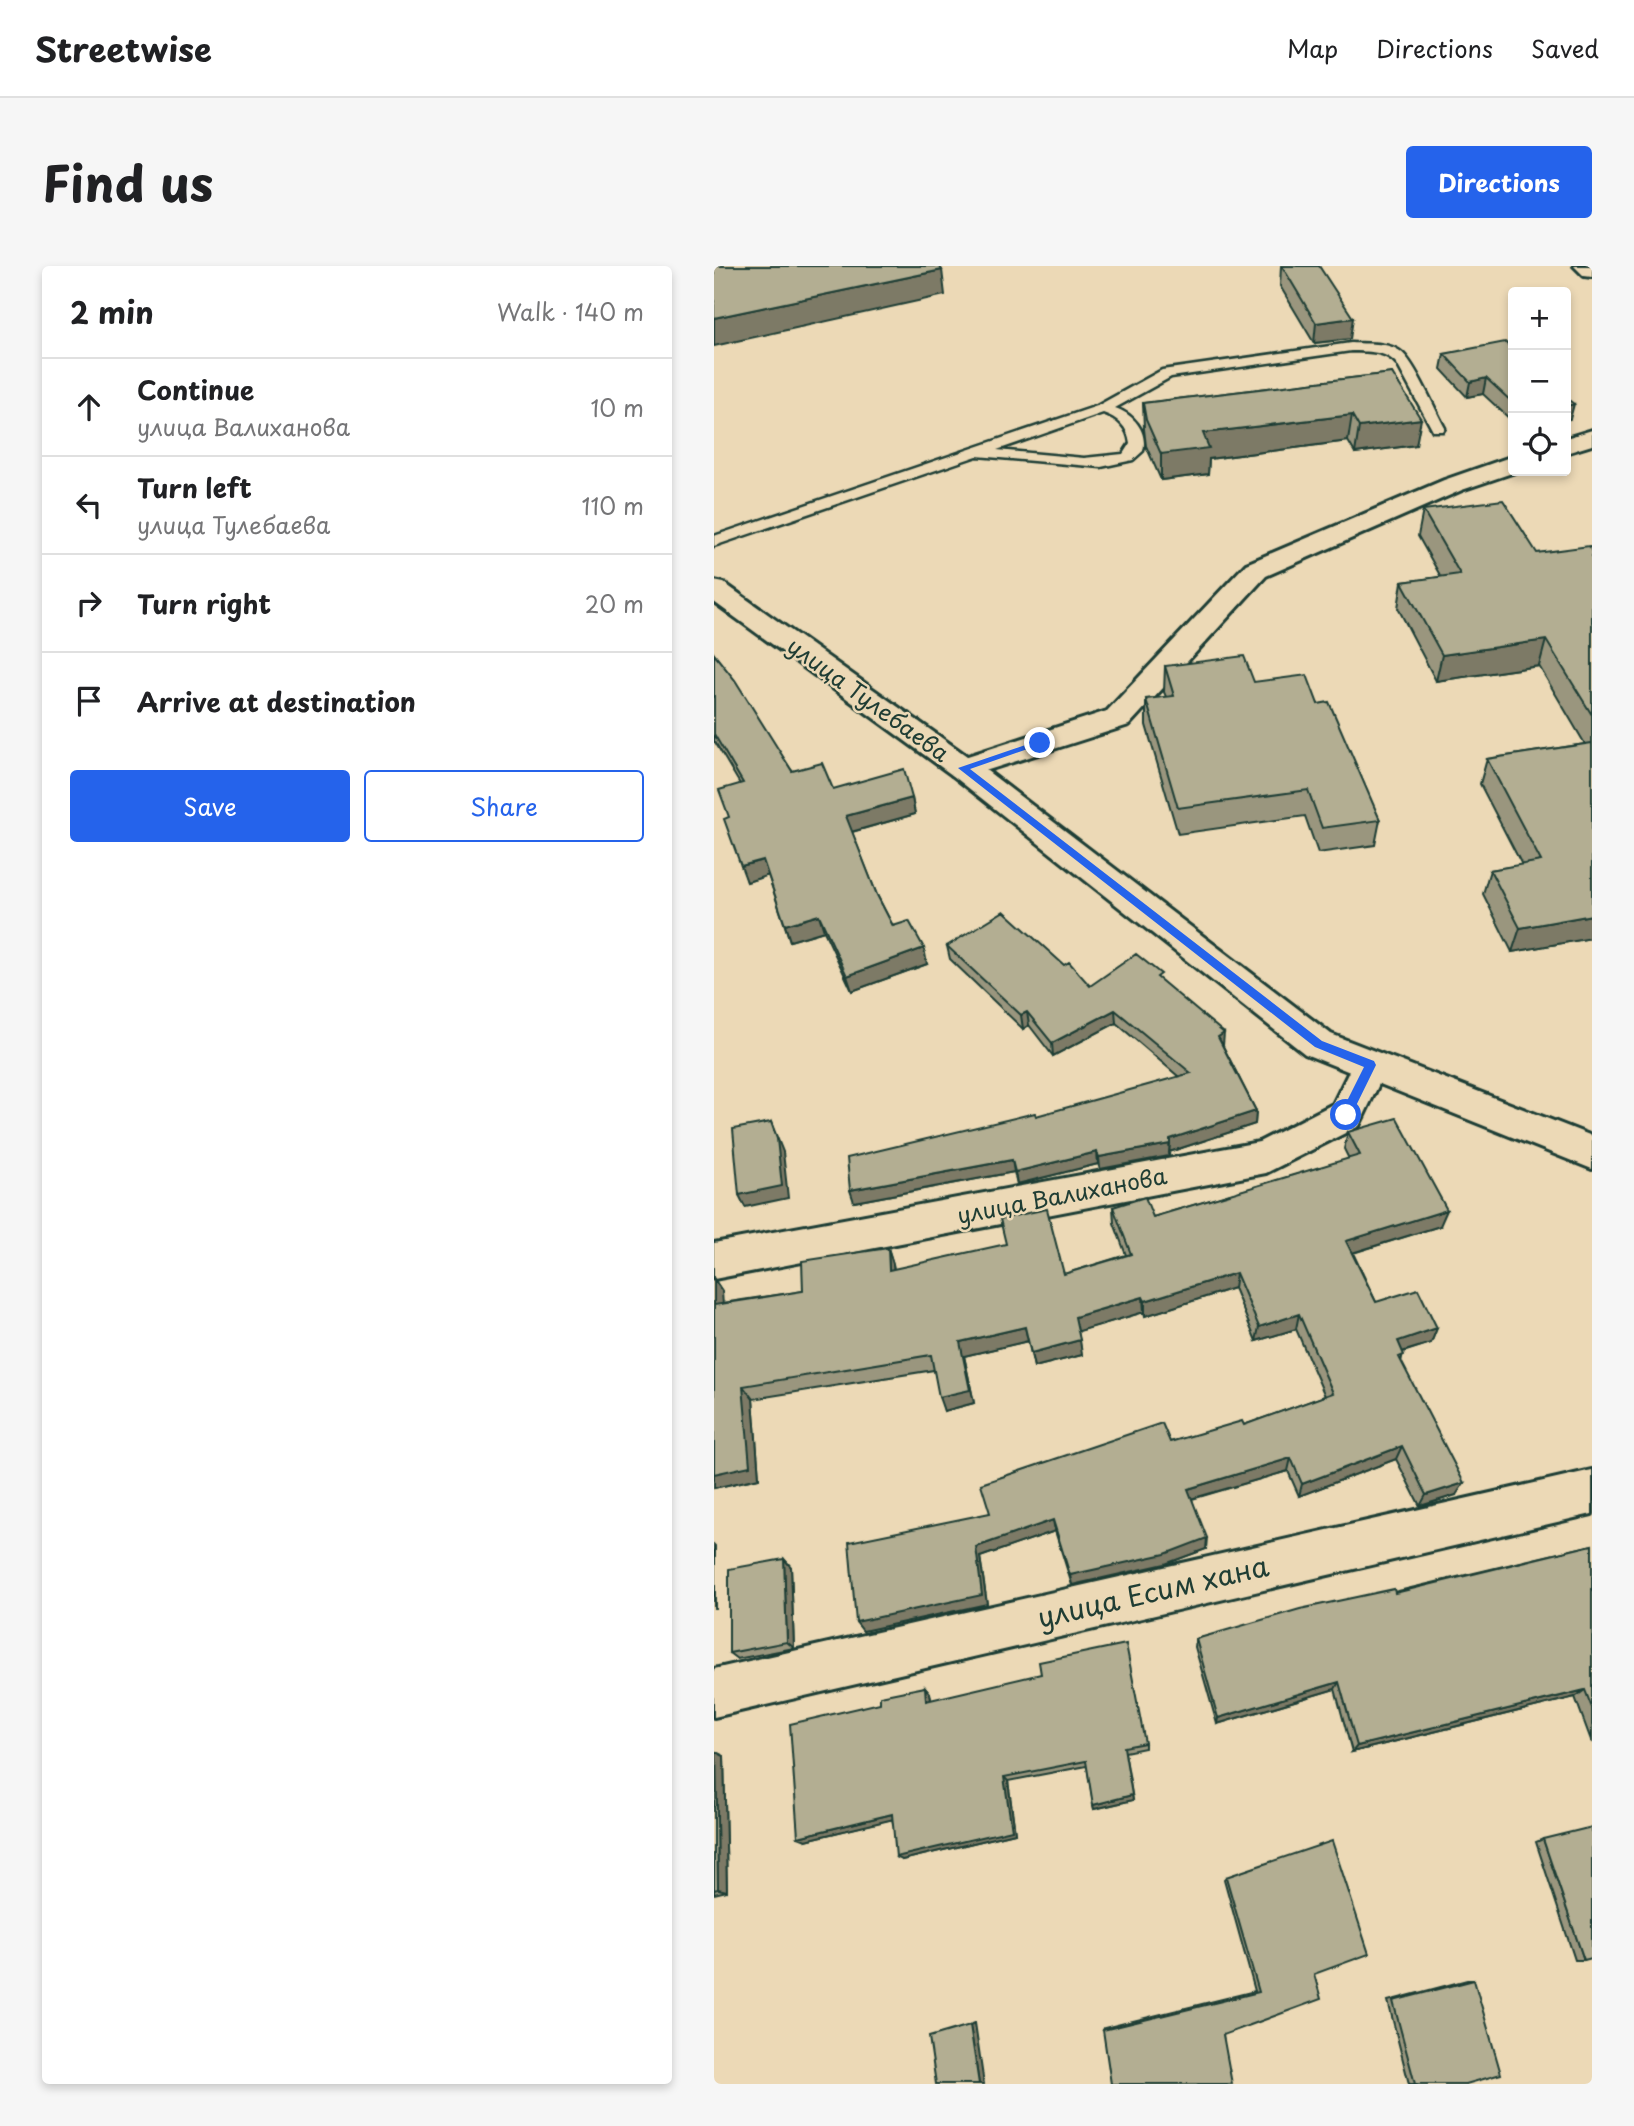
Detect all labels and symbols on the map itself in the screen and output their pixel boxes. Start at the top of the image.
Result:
street label: улица Тулебаева [780,628,958,770]
route end [1024,727,1055,758]
route start [1330,1099,1361,1130]
street label: улица Валиханова [954,1157,1170,1232]
street label: улица Есим хана [1033,1543,1273,1638]

